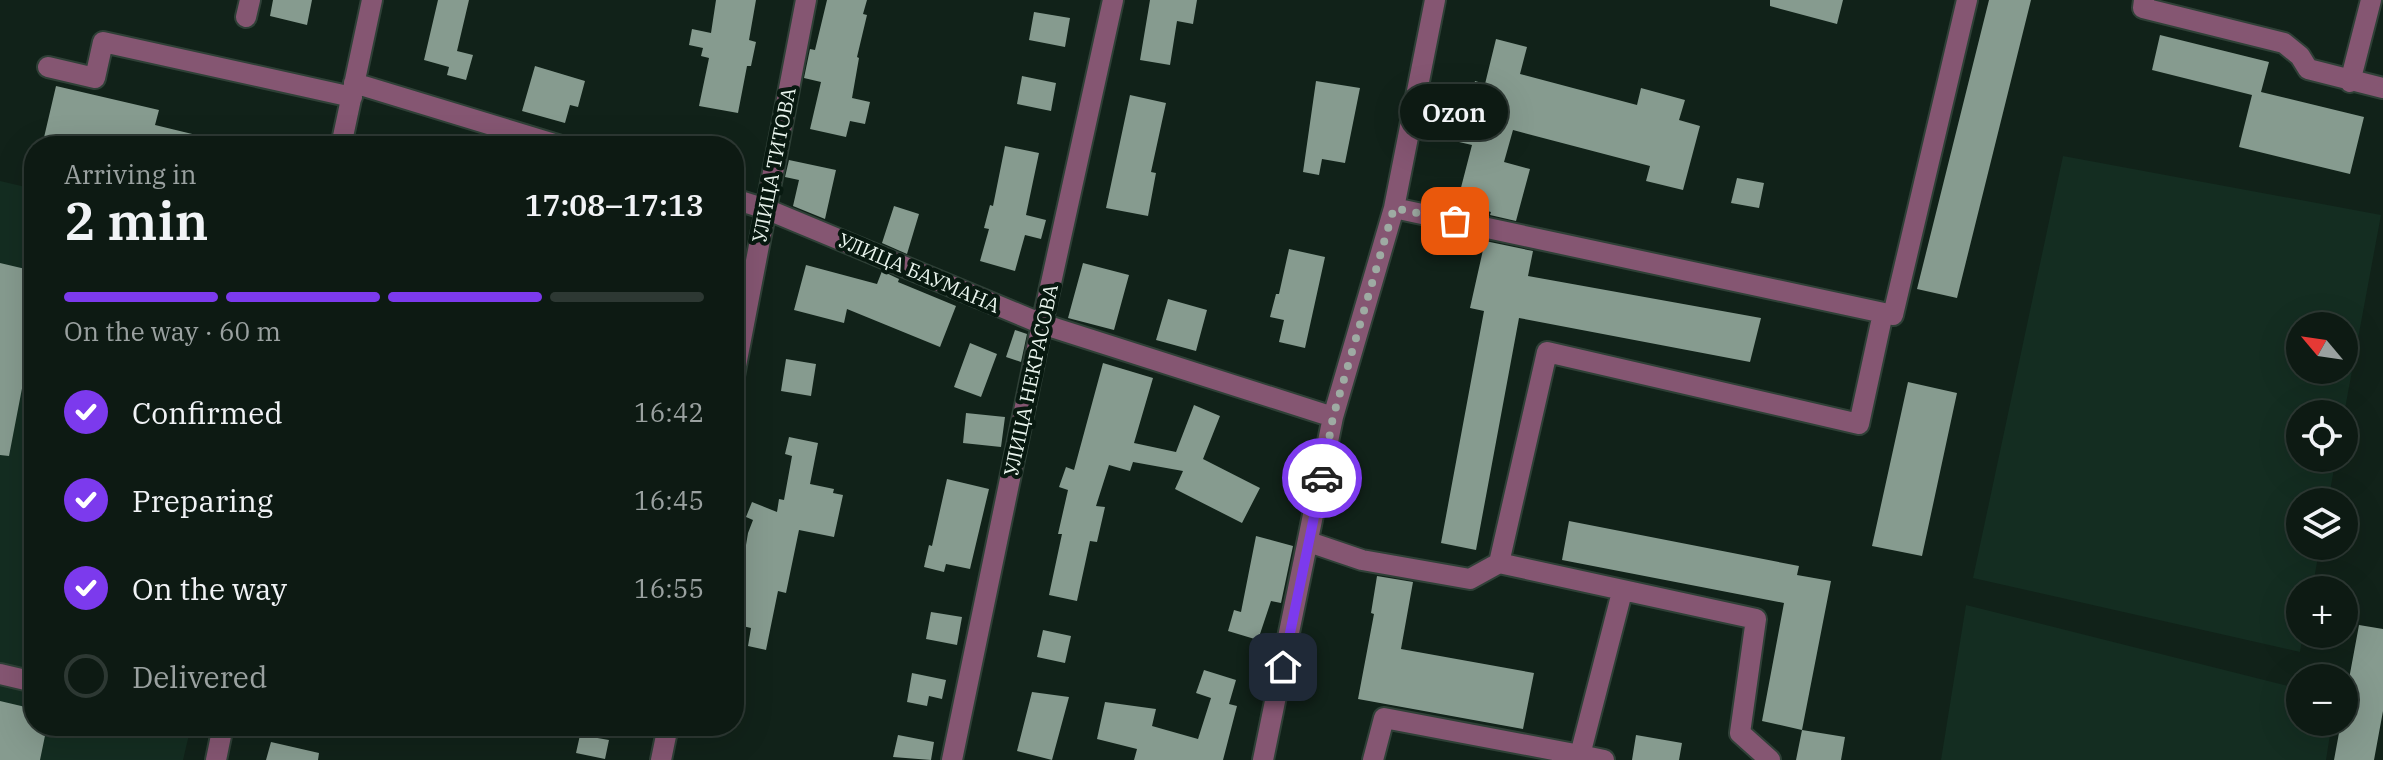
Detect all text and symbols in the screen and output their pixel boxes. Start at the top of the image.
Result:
street label: УЛИЦА ТИТОВА [745,85,802,245]
callout: Ozon [1401,85,1509,141]
text: Ozon [1422,95,1486,129]
text: Arriving in [64,157,197,191]
text: 17:08–17:13 [524,185,704,224]
text: 2 min [64,187,209,254]
pin [1421,187,1489,255]
icon: bag [1433,199,1477,243]
street label: УЛИЦА БАУМАНА [834,226,1005,319]
street label: УЛИЦА НЕКРАСОВА [997,281,1064,478]
north arrow [2286,312,2358,384]
map controls [2286,312,2358,736]
text: On the way · 60 m [64,314,281,348]
icon: check [64,390,108,434]
text: Confirmed [132,393,283,432]
text: 16:42 [634,395,704,429]
button: locate [2286,400,2358,472]
courier [1282,438,1362,518]
icon: car [1300,456,1344,500]
icon: check [64,478,108,522]
text: Preparing [132,481,273,520]
text: 16:45 [634,483,704,517]
button: layers [2286,488,2358,560]
icon: check [64,566,108,610]
text: On the way [132,569,287,608]
text: 16:55 [634,571,704,605]
button: + [2286,576,2358,648]
pin [1249,633,1317,701]
icon: home [1261,645,1305,689]
text: Delivered [132,657,267,696]
button: − [2286,664,2358,736]

